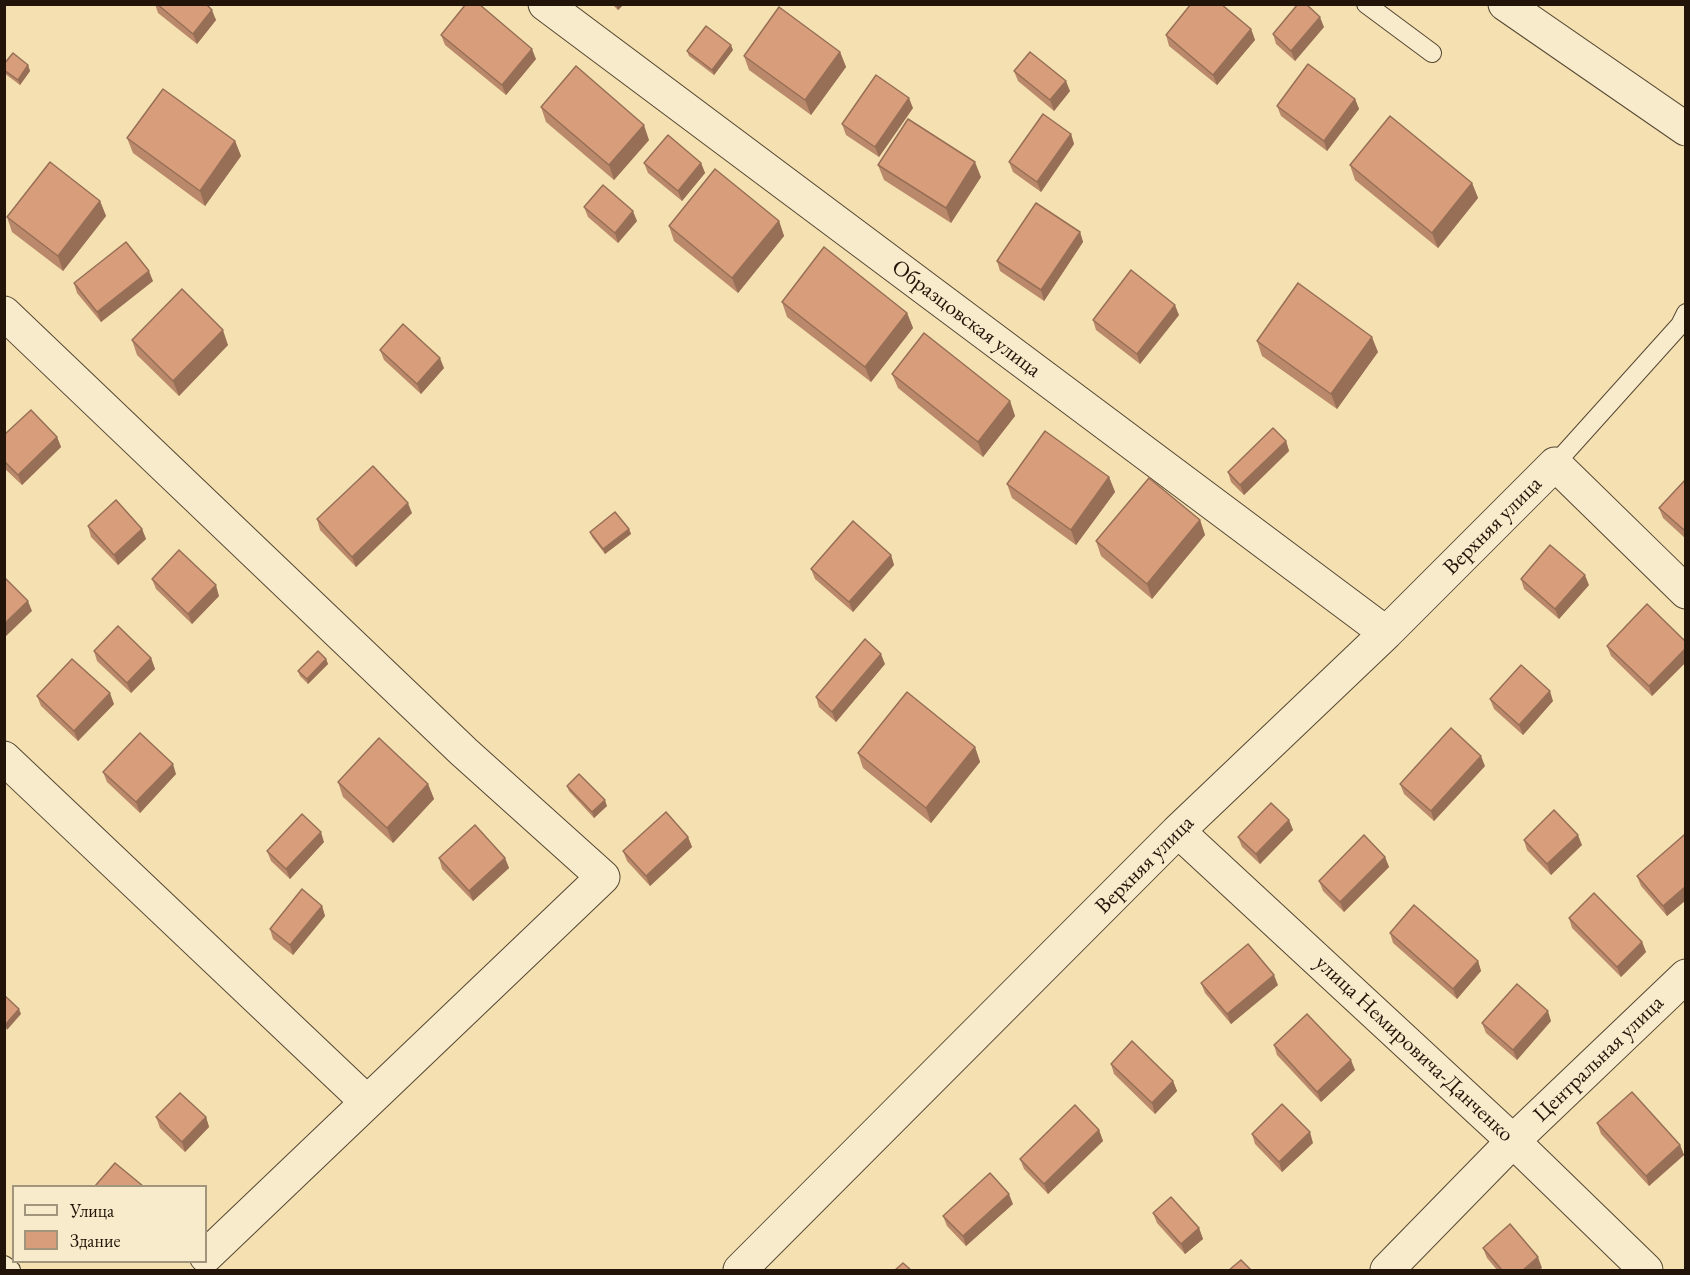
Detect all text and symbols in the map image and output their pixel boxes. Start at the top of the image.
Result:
street label: Образцовская улица [886,254,1046,384]
street label: Верхняя улица [1438,471,1548,581]
street label: Верхняя улица [1090,810,1200,920]
street label: улица Немировича-Данченко [1309,950,1519,1148]
street label: Центральная улица [1528,990,1670,1128]
legend [12,1185,207,1263]
text: Улица [70,1199,114,1222]
text: Здание [70,1229,120,1252]

